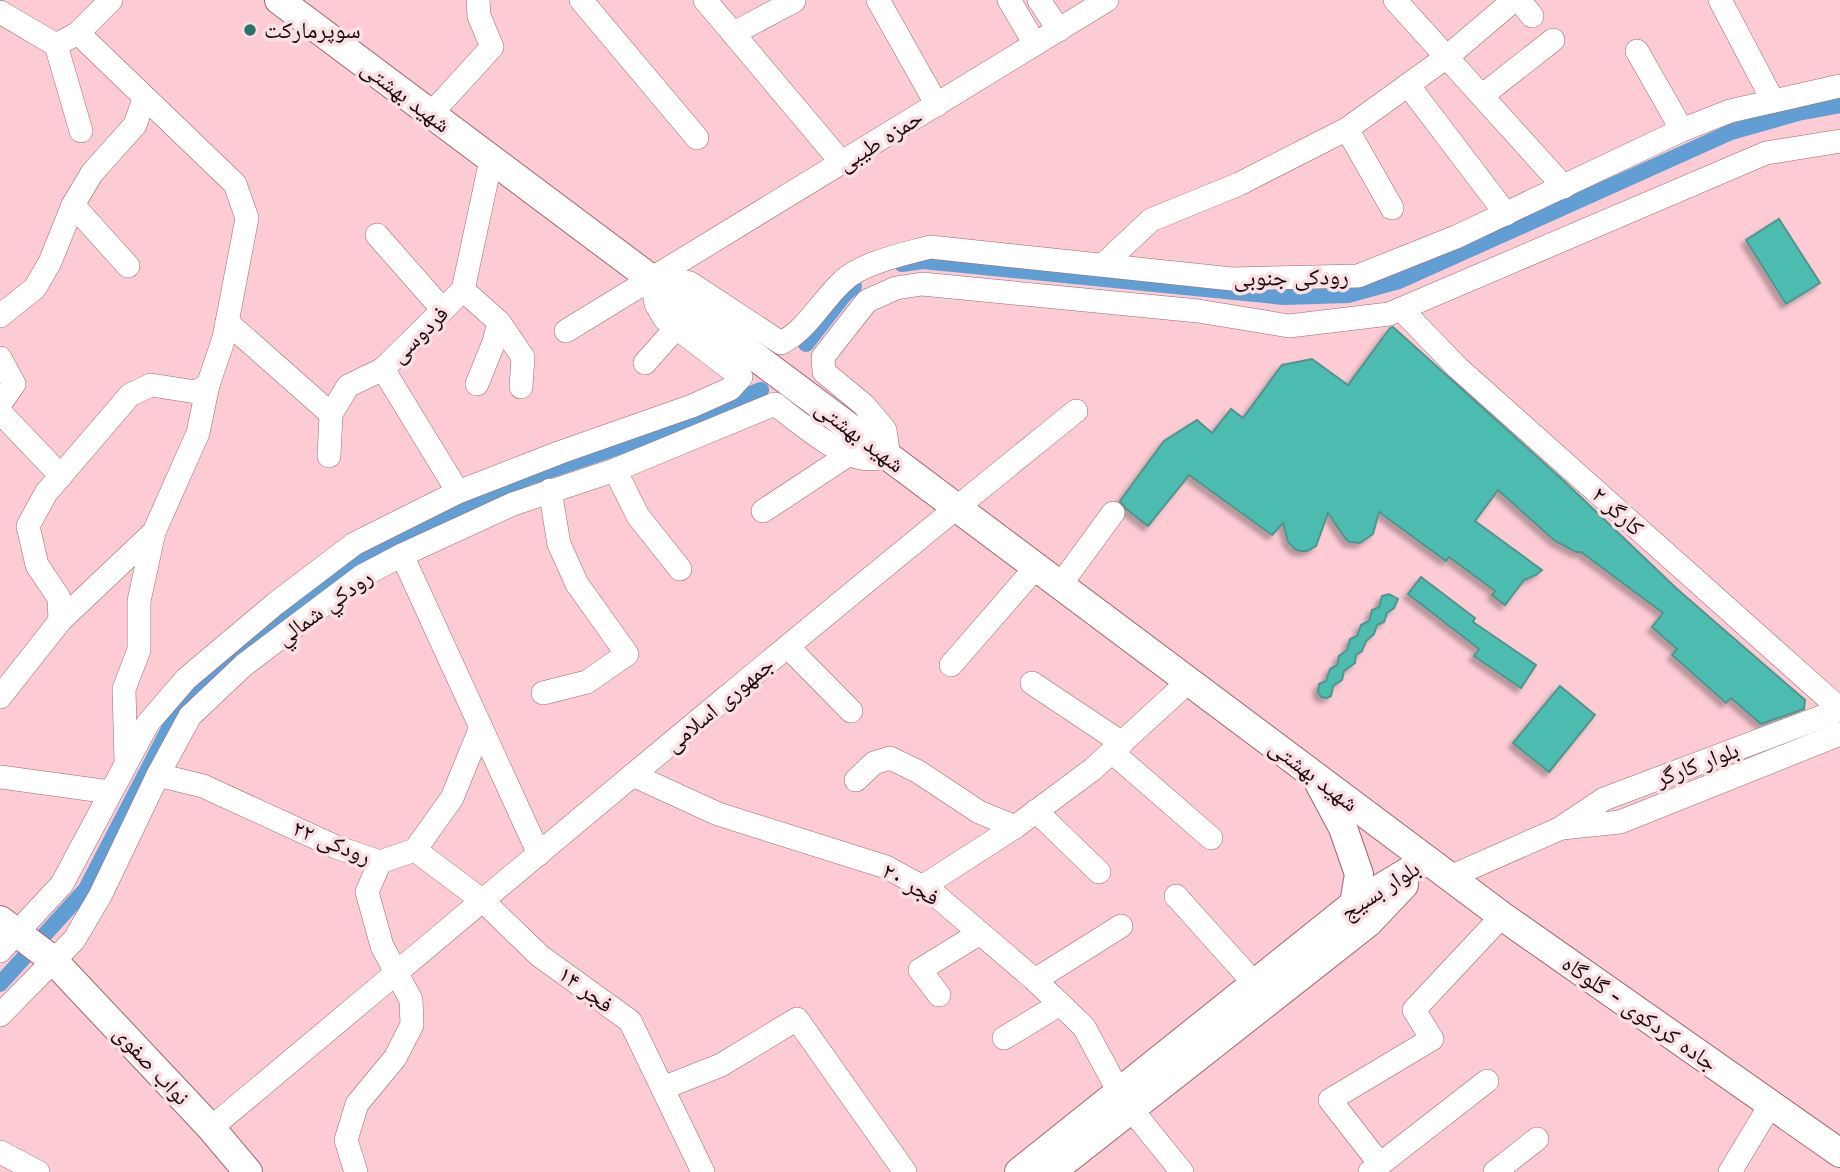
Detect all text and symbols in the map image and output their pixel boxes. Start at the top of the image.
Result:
place label: سوپرمارکت [264,16,361,44]
marker: سوپرمارکت [242,22,258,38]
street label: شهید بهشتی [356,53,456,139]
street label: حمزه طیبی [832,103,928,177]
street label: رودکی جنوبی [1233,262,1349,292]
street label: فردوسی [384,300,454,368]
street label: شهید بهشتی [810,393,910,479]
street label: کارگر ۲ [1586,481,1650,542]
street label: رودکي شمالي [270,563,380,655]
street label: جمهوری اسلامی [659,650,779,758]
street label: شهید بهشتی [1264,732,1364,818]
street label: بلوار کارگر [1651,735,1743,793]
street label: رودکی ۲۲ [289,814,375,870]
street label: بلوار بسیج [1335,854,1425,927]
street label: فجر ۲۰ [877,856,945,912]
street label: جاده کردکوی - گلوگاه [1557,949,1723,1077]
street label: فجر ۱۴ [553,960,619,1018]
street label: نواب صفوی [108,1019,196,1111]

